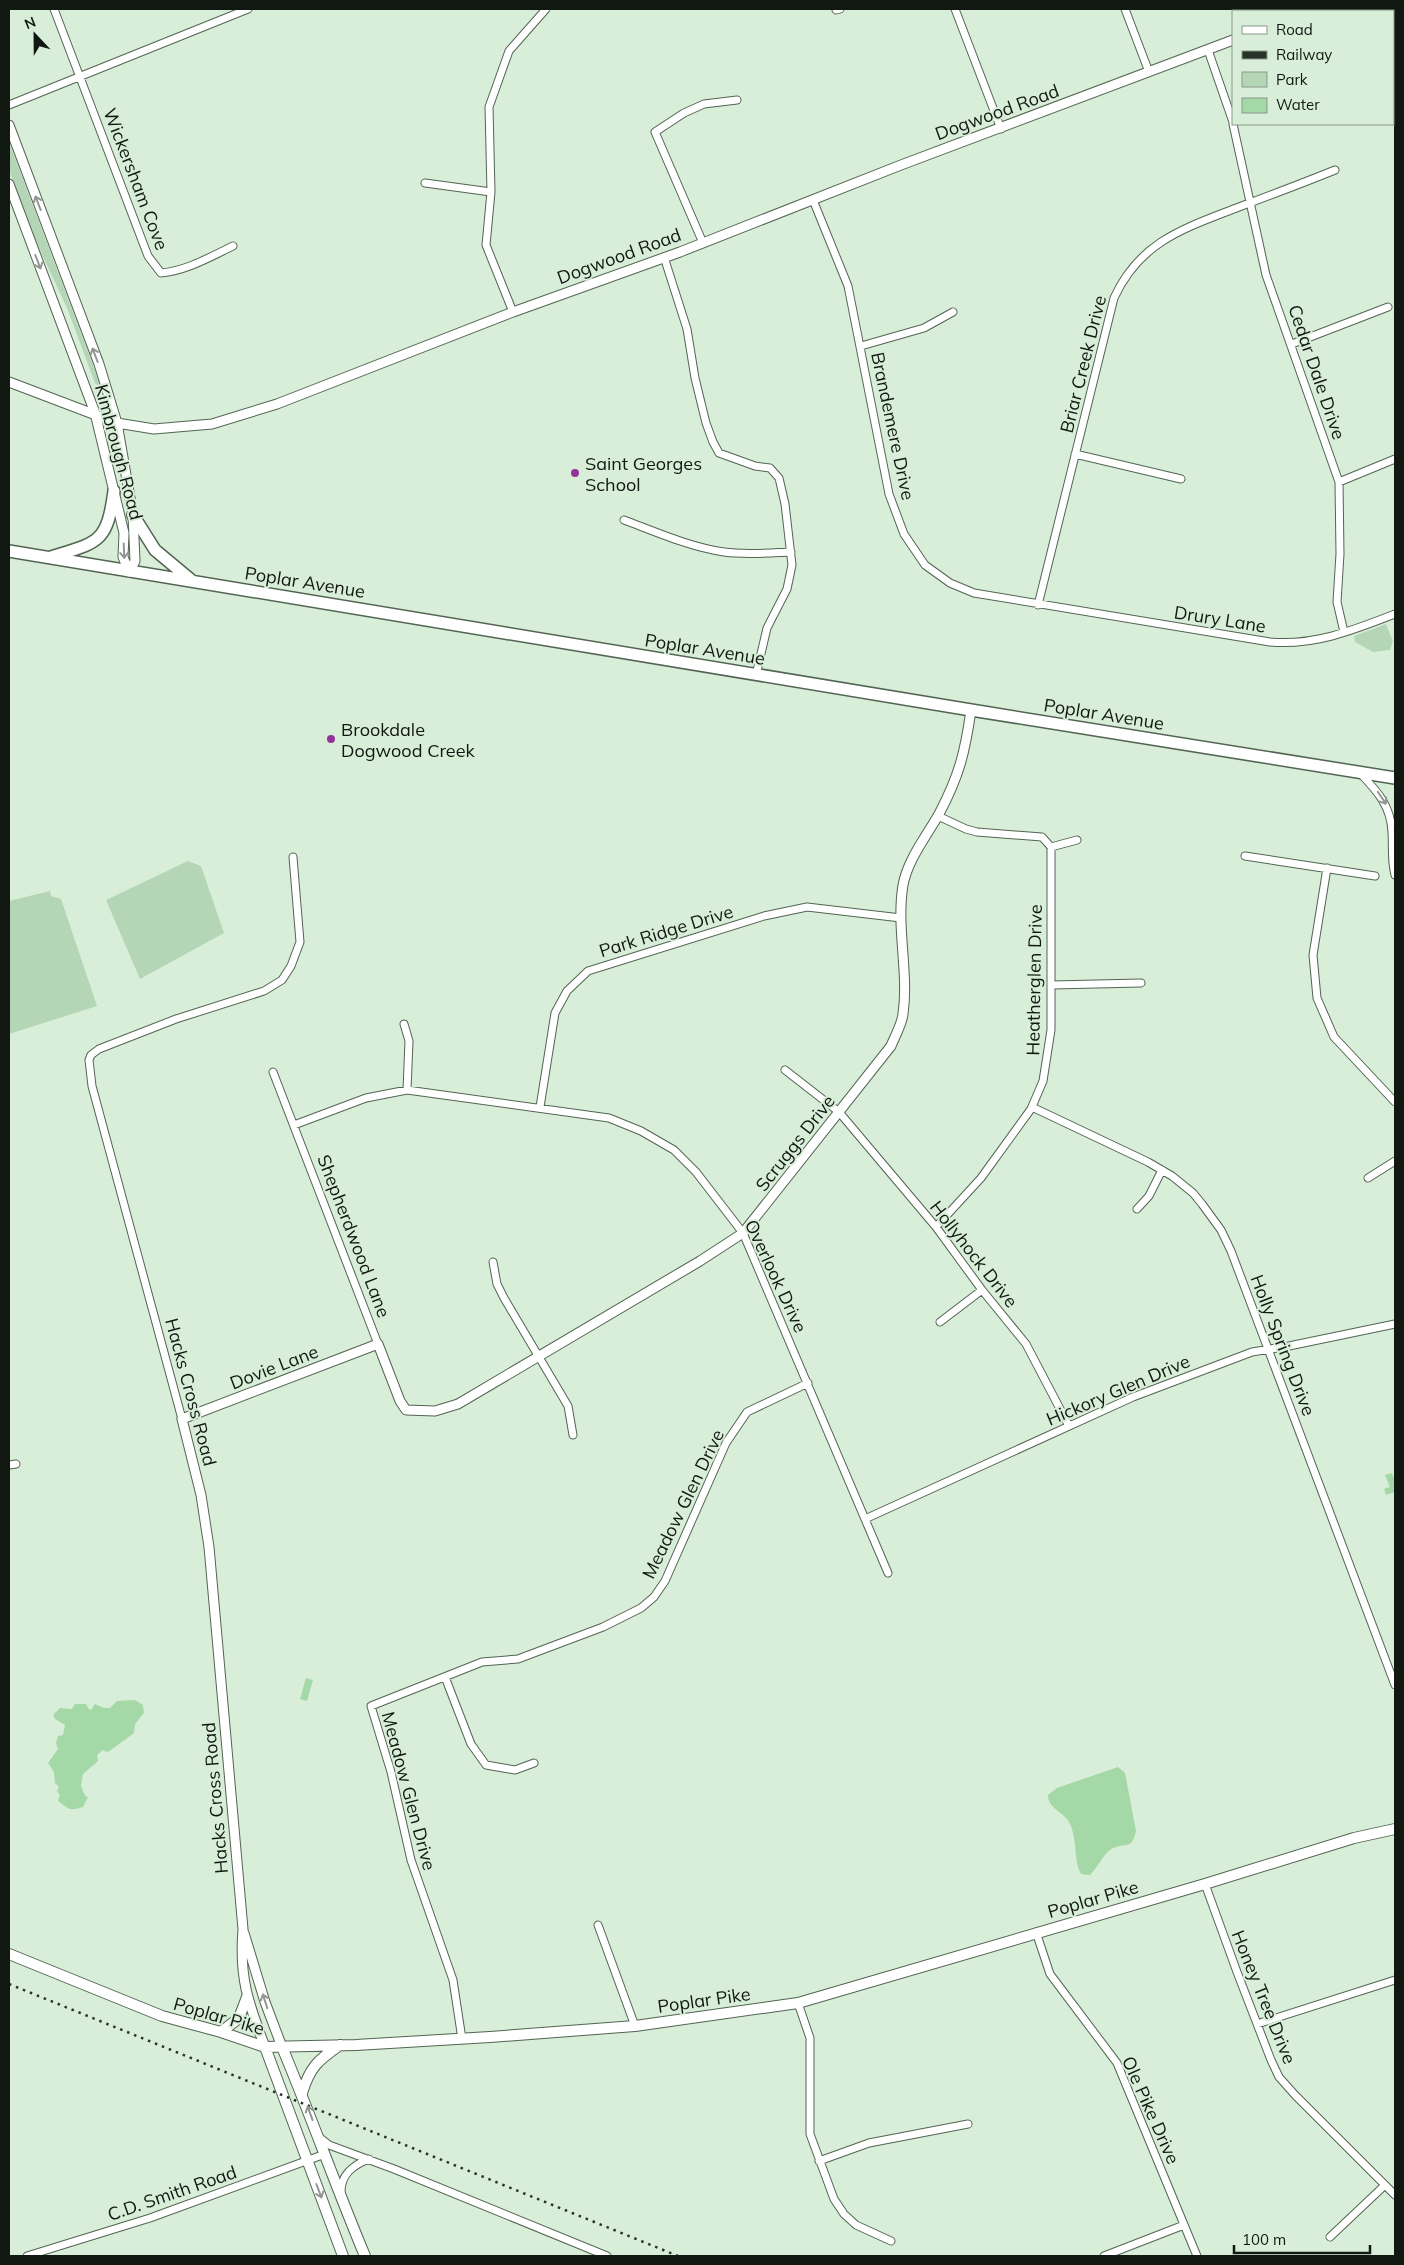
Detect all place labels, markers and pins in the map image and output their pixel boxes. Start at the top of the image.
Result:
place label: Saint Georges School [585,452,702,496]
marker: Saint Georges School [569,467,581,479]
place label: Brookdale Dogwood Creek [341,718,475,762]
marker: Brookdale Dogwood Creek [325,733,337,745]

